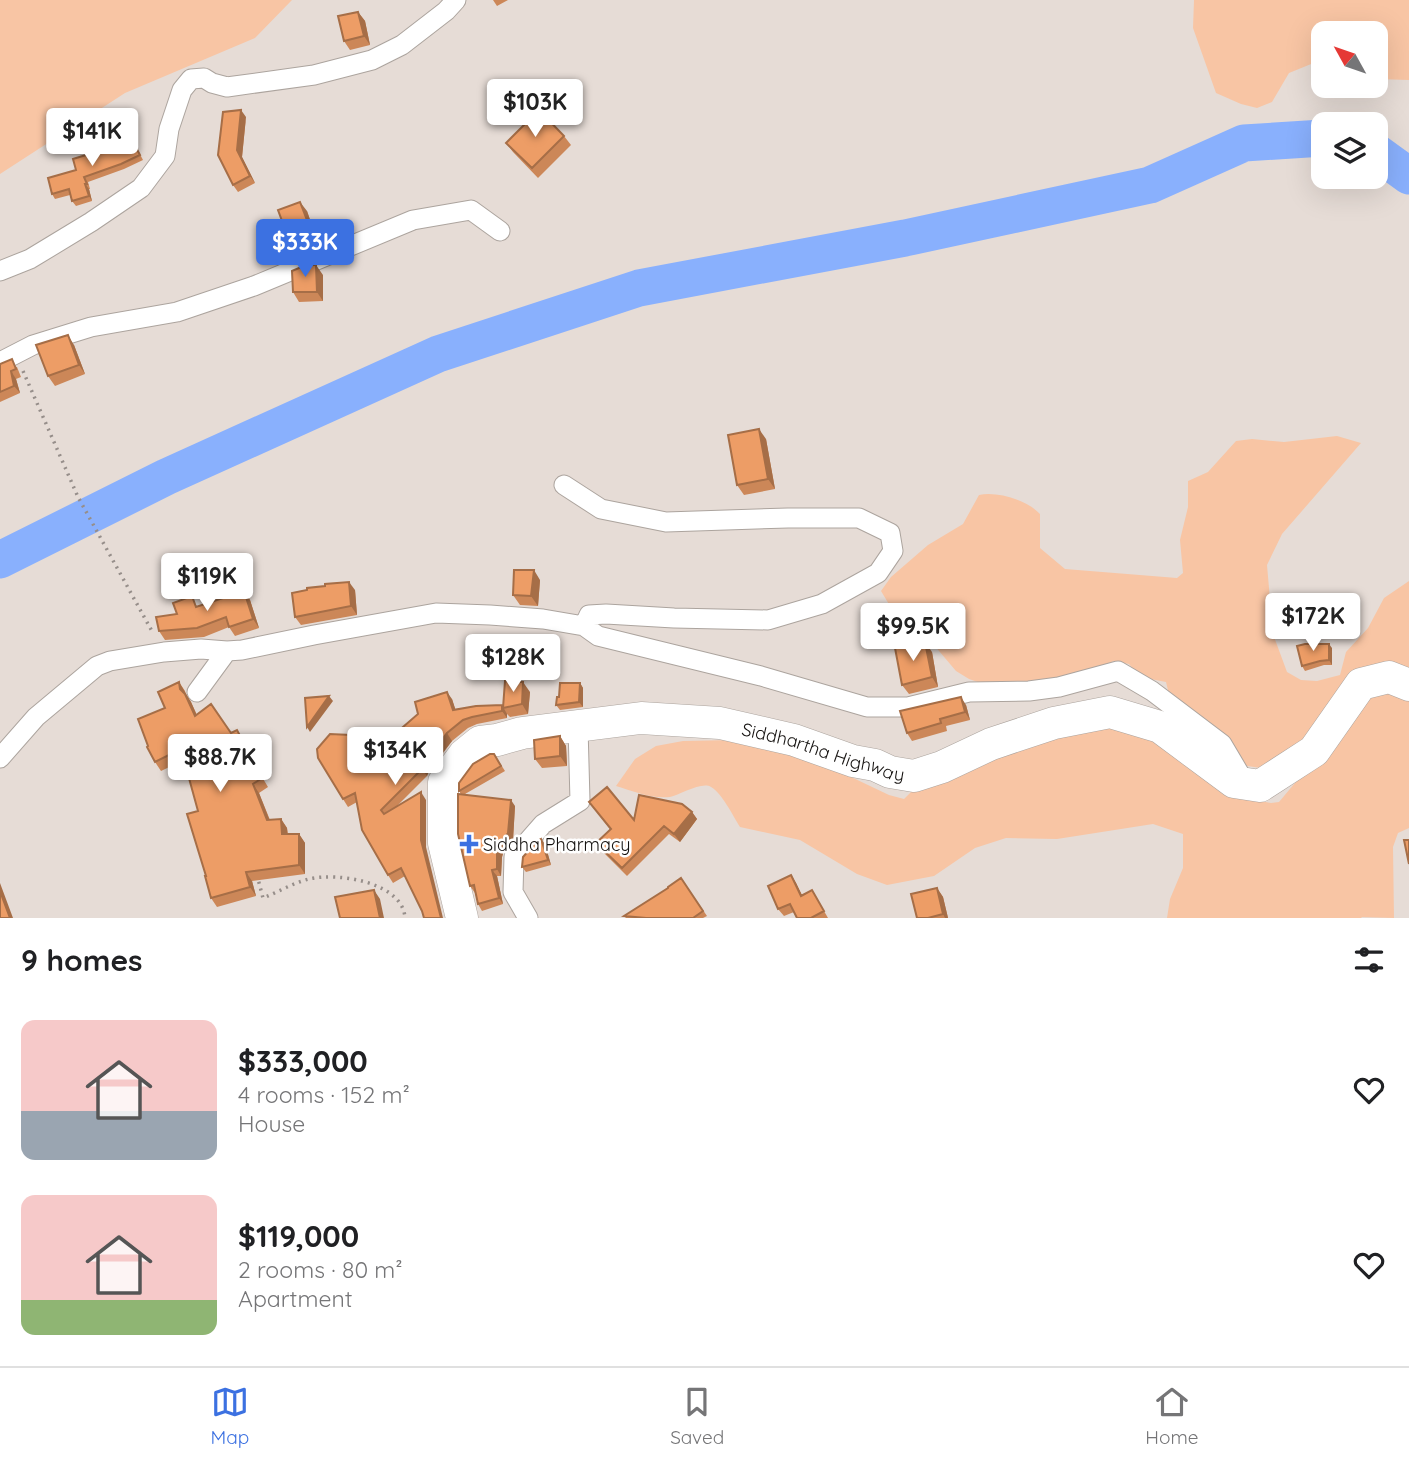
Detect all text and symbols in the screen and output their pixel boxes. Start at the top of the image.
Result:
north arrow [1311,21,1388,98]
map controls [1311,21,1388,189]
pin: $103K [486,80,584,139]
text: $103K [503,87,567,116]
pin: $141K [43,108,141,168]
button: layers [1311,112,1388,189]
text: $141K [62,116,122,145]
pin: $333K [256,219,354,279]
text: $333K [272,227,338,256]
pin: $119K [158,554,256,613]
text: $119K [177,561,237,590]
pin: $172K [1264,594,1362,653]
text: $172K [1281,601,1345,630]
pin: $99.5K [856,604,970,663]
text: $99.5K [877,611,949,640]
pin: $128K [464,634,562,694]
text: $128K [481,642,545,671]
street label: Siddhartha Highway [740,717,906,786]
pin: $134K [346,728,444,787]
pin: $88.7K [163,734,277,794]
text: $134K [363,735,427,764]
text: $88.7K [184,742,256,771]
place label: Siddha Pharmacy [483,833,631,856]
marker: Siddha Pharmacy [461,836,477,852]
text: 9 homes [21,941,143,979]
icon: filters [1350,941,1388,979]
text: $333,000 [238,1042,368,1080]
icon: home [77,1048,161,1132]
icon: heart [1350,1071,1388,1109]
text: 4 rooms · 152 m² [238,1080,410,1109]
text: House [238,1109,305,1138]
text: $119,000 [238,1217,359,1255]
icon: home [77,1223,161,1307]
icon: heart [1350,1246,1388,1284]
text: 2 rooms · 80 m² [238,1255,403,1284]
text: Apartment [238,1284,352,1313]
tab: Map [210,1383,249,1449]
tab: Saved [670,1383,724,1449]
tab: Home [1145,1383,1199,1449]

